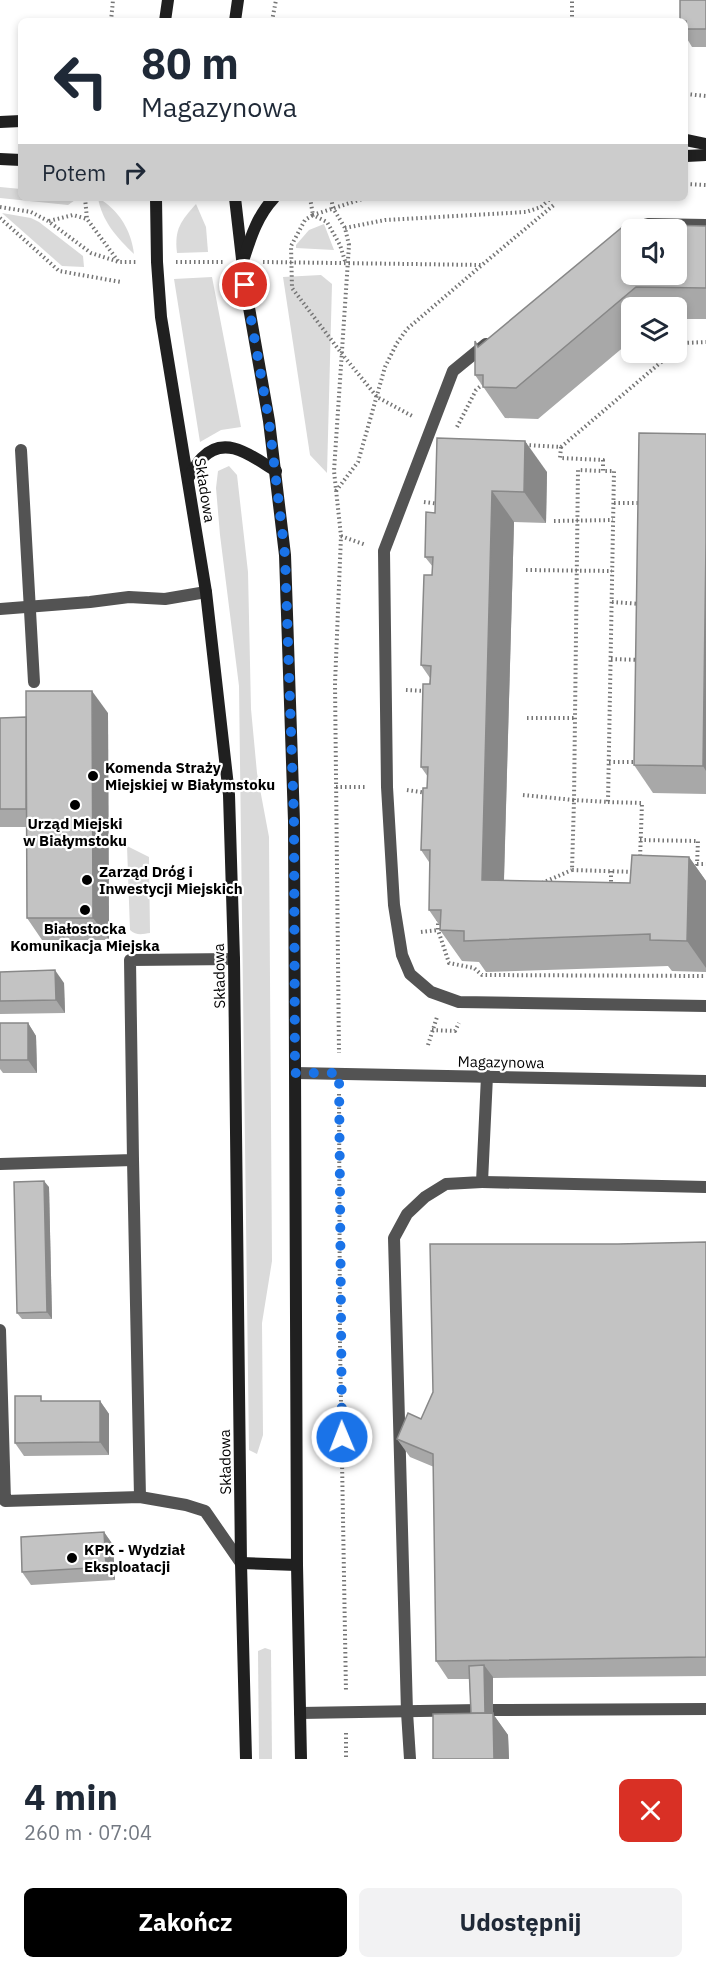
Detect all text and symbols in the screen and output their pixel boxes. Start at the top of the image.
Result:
text: 80 m [141,36,239,91]
icon: left [42,42,120,120]
text: Magazynowa [141,89,297,124]
icon: right [118,156,151,189]
text: Potem [42,158,106,187]
map controls [621,219,687,363]
button: sound [621,219,687,285]
pin [219,259,270,310]
icon: arrive [228,268,261,301]
button: layers [621,297,687,363]
street label: Składowa [191,456,219,524]
place label: Komenda Straży Miejskiej w Białymstoku [105,758,275,794]
marker: Komenda Straży Miejskiej w Białymstoku [86,769,100,783]
marker: Urząd Miejski w Białymstoku [68,798,82,812]
place label: Urząd Miejski w Białymstoku [23,814,127,850]
place label: Zarząd Dróg i Inwestycji Miejskich [99,862,243,898]
marker: Zarząd Dróg i Inwestycji Miejskich [80,873,94,887]
marker: Białostocka Komunikacja Miejska [78,903,92,917]
place label: Białostocka Komunikacja Miejska [10,919,160,955]
street label: Składowa [209,943,229,1009]
street label: Magazynowa [457,1052,545,1072]
position arrow [310,1405,374,1469]
street label: Składowa [215,1429,235,1495]
place label: KPK - Wydział Eksploatacji [84,1540,185,1576]
marker: KPK - Wydział Eksploatacji [65,1551,79,1565]
text: 4 min [24,1773,118,1820]
button: close [619,1779,682,1842]
text: 260 m · 07:04 [24,1819,152,1846]
button: Zakończ [24,1888,347,1957]
button: Udostępnij [359,1888,682,1957]

